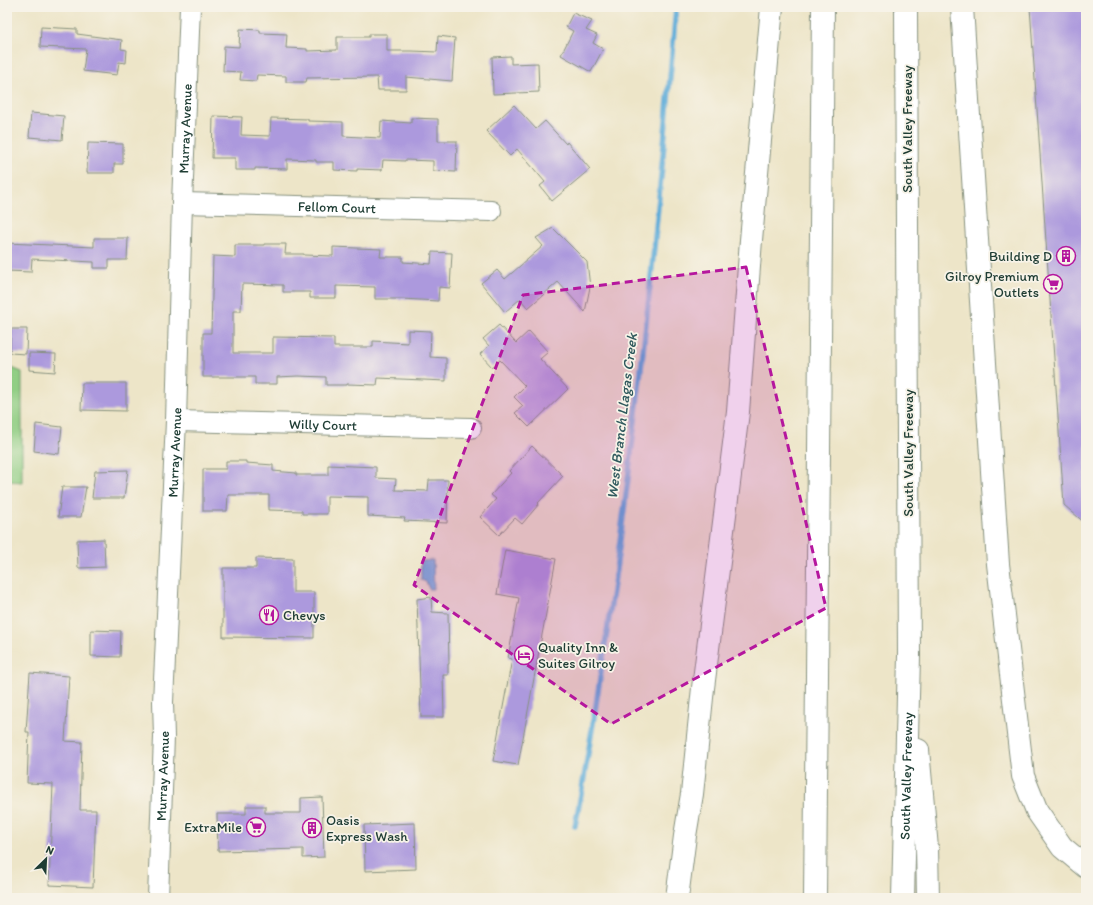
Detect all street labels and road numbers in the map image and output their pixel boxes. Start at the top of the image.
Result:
street label: South Valley Freeway [899,65,916,193]
street label: Murray Avenue [175,83,196,174]
street label: Fellom Court [298,198,376,217]
street label: South Valley Freeway [900,389,917,517]
street label: Murray Avenue [164,407,185,498]
street label: Willy Court [289,416,357,434]
street label: South Valley Freeway [896,712,917,840]
street label: Murray Avenue [153,730,173,821]

